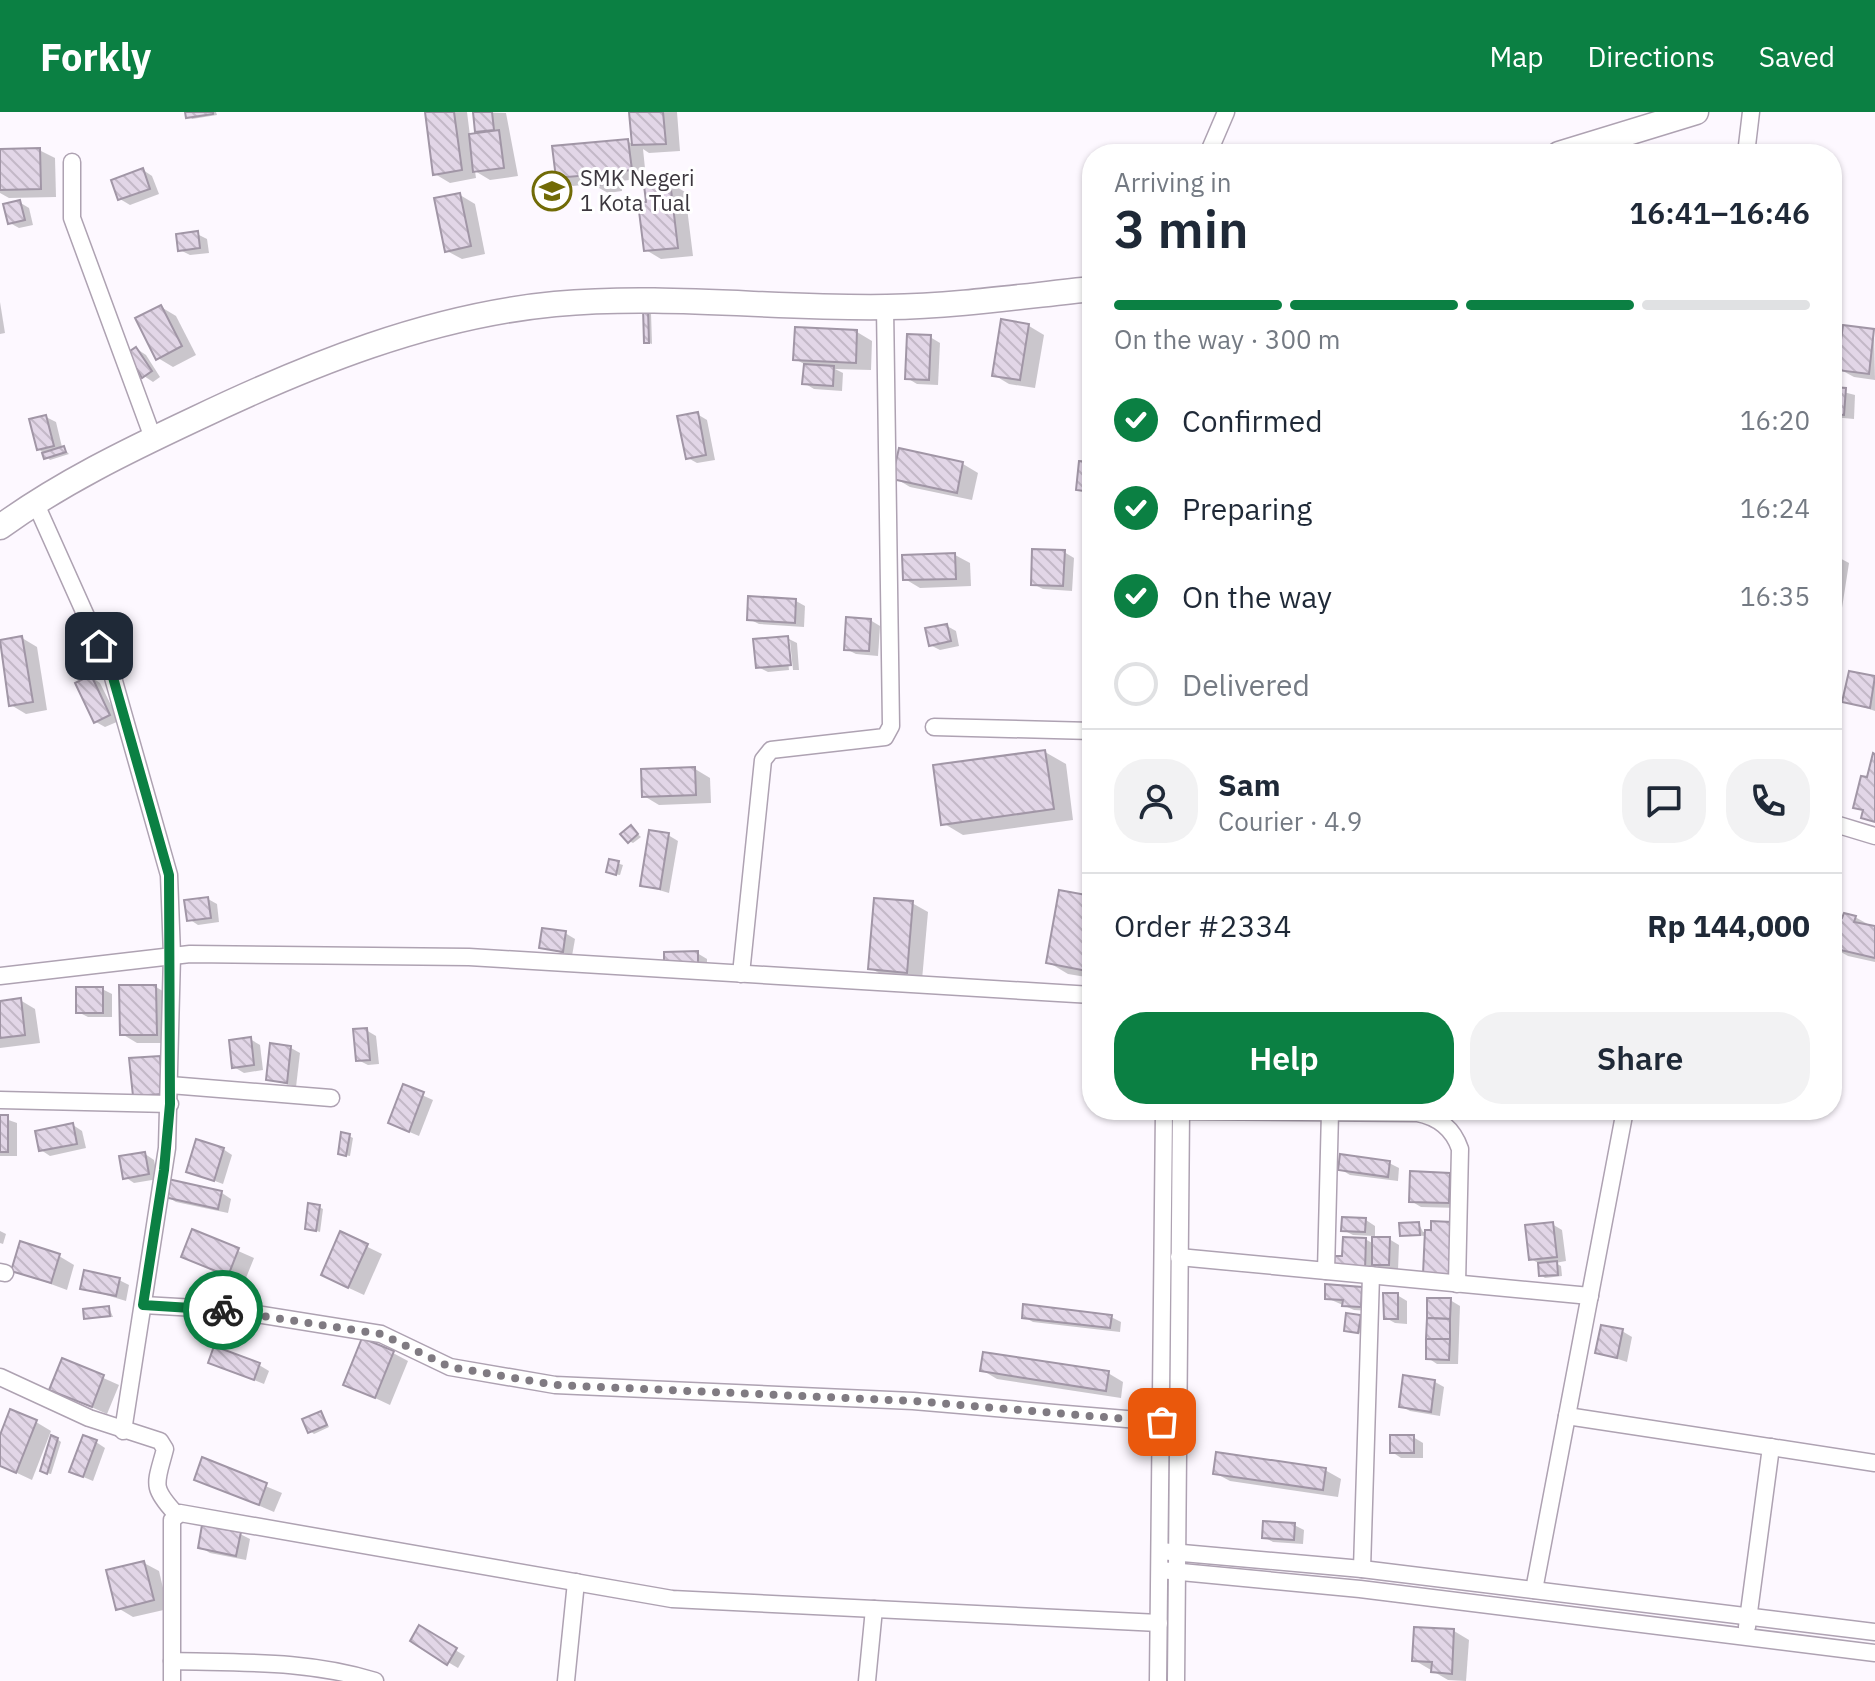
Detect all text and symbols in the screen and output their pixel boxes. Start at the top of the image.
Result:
text: Forkly [40,32,151,81]
text: Map [1489,38,1543,75]
text: Directions [1587,38,1715,75]
text: Saved [1759,38,1835,75]
place label: SMK Negeri 1 Kota Tual [580,163,695,217]
text: Arriving in [1114,165,1231,199]
school or university icon: SMK Negeri 1 Kota Tual [531,170,573,212]
text: 16:41–16:46 [1629,193,1810,232]
text: 3 min [1114,195,1249,262]
text: On the way · 300 m [1114,322,1340,356]
icon: check [1114,398,1158,442]
text: Confirmed [1182,401,1323,440]
text: 16:20 [1740,403,1810,437]
icon: check [1114,486,1158,530]
text: Preparing [1182,489,1312,528]
text: 16:24 [1740,491,1810,525]
icon: check [1114,574,1158,618]
text: On the way [1182,577,1332,616]
text: 16:35 [1740,579,1810,613]
pin [65,612,133,680]
icon: home [77,624,121,668]
text: Delivered [1182,665,1310,704]
button: person [1114,759,1198,843]
button: chat [1622,759,1706,843]
button: phone [1726,759,1810,843]
text: Sam [1218,765,1281,804]
text: Courier · 4.9 [1218,804,1362,838]
text: Order #2334 [1114,906,1291,945]
text: Rp 144,000 [1647,906,1810,945]
button: Help [1114,1012,1454,1104]
button: Share [1470,1012,1810,1104]
courier [183,1270,263,1350]
icon: bike [201,1288,245,1332]
pin [1128,1388,1196,1456]
icon: bag [1140,1400,1184,1444]

